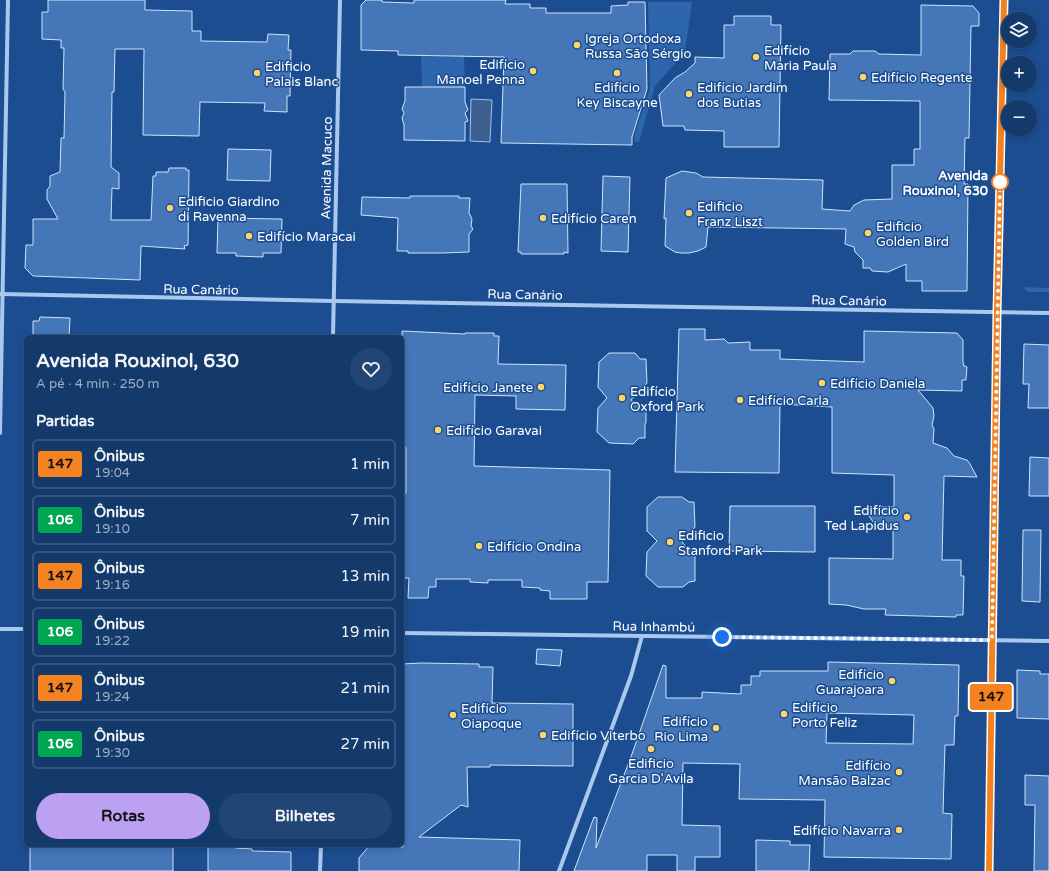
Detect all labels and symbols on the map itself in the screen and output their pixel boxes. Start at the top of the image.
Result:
place label: Igreja Ortodoxa Russa São Sérgio [585,31,692,62]
marker: Igreja Ortodoxa Russa São Sérgio [572,40,582,50]
place label: Edifício Maria Paula [764,43,837,74]
marker: Edifício Maria Paula [751,52,761,62]
place label: Edifício Manoel Penna [436,57,525,88]
place label: Edificio Palais Blanc [265,59,338,90]
marker: Edifício Manoel Penna [528,66,538,76]
marker: Edificio Palais Blanc [252,68,262,78]
marker: Edifício Key Biscayne [612,68,622,78]
place label: Edifício Regente [871,70,972,86]
marker: Edifício Regente [858,72,868,82]
place label: Edifício Key Biscayne [576,80,658,111]
place label: Edifício Jardim dos Butias [697,80,788,111]
marker: Edifício Jardim dos Butias [684,89,694,99]
street label: Avenida Macuco [318,116,336,220]
place label: Avenida Rouxinol, 630 [903,168,988,199]
marker: Avenida Rouxinol, 630 [991,173,1009,191]
place label: Edificio Giardino di Ravenna [178,194,280,225]
place label: Edificio Franz Liszt [697,199,763,230]
marker: Edificio Giardino di Ravenna [165,203,175,213]
marker: Edificio Franz Liszt [684,208,694,218]
place label: Edifício Caren [551,211,637,227]
marker: Edifício Caren [538,213,548,223]
place label: Edificio Golden Bird [876,219,949,250]
marker: Edificio Golden Bird [863,228,873,238]
place label: Edifício Maracai [257,229,356,245]
marker: Edifício Maracai [244,231,254,241]
street label: Rua Canário [163,281,239,299]
street label: Rua Canário [487,286,563,304]
street label: Rua Canário [811,292,887,310]
place label: Edifício Daniela [830,376,925,392]
marker: Edifício Daniela [817,378,827,388]
place label: Edifício Janete [443,380,533,396]
marker: Edifício Janete [536,382,546,392]
place label: Edifício Oxford Park [630,384,704,415]
marker: Edifício Oxford Park [617,393,627,403]
place label: Edifício Carla [748,393,829,409]
marker: Edifício Carla [735,395,745,405]
place label: Edifício Garavai [446,423,542,439]
marker: Edifício Garavai [433,425,443,435]
place label: Edifício Ted Lapidus [824,503,899,534]
marker: Edifício Ted Lapidus [902,512,912,522]
place label: Edificio Stanford Park [678,528,762,559]
marker: Edificio Stanford Park [665,537,675,547]
place label: Edifício Ondina [487,539,581,555]
marker: Edifício Ondina [474,541,484,551]
street label: Rua Inhambú [613,618,695,636]
your location [712,627,732,647]
place label: Edifício Guarajoara [816,667,884,698]
marker: Edifício Guarajoara [887,676,897,686]
line badge: 147 [968,684,1014,710]
place label: Edifício Porto Feliz [792,700,857,731]
place label: Edifício Oiapoque [461,701,522,732]
marker: Edifício Porto Feliz [779,709,789,719]
marker: Edifício Oiapoque [448,710,458,720]
place label: Edifício Rio Lima [654,714,708,745]
marker: Edifício Rio Lima [711,723,721,733]
place label: Edifício Viterbo [551,728,646,744]
marker: Edifício Viterbo [538,730,548,740]
marker: Edificio Garcia D'Avila [646,744,656,754]
place label: Edificio Garcia D'Avila [608,756,694,787]
place label: Edifício Mansão Balzac [798,758,891,789]
marker: Edifício Mansão Balzac [894,767,904,777]
place label: Edifício Navarra [793,823,891,839]
marker: Edifício Navarra [894,825,904,835]

